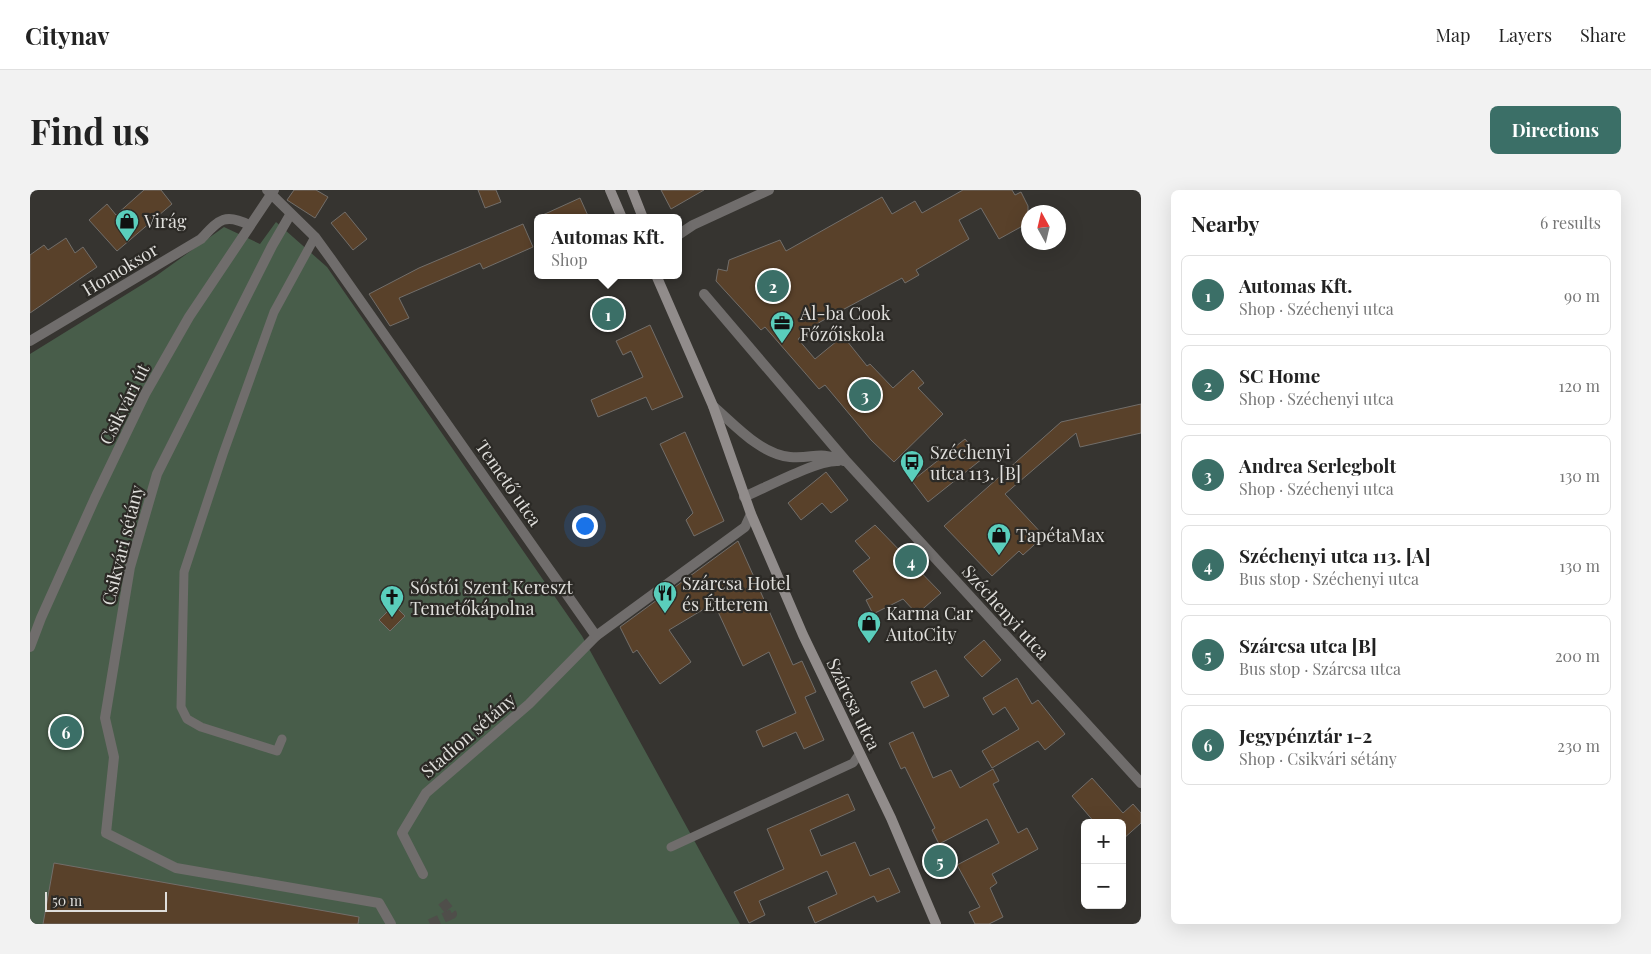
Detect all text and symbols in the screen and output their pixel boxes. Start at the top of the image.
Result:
text: Citynav [25,19,110,51]
text: Map [1435,23,1470,47]
text: Layers [1498,23,1552,47]
text: Share [1580,23,1626,47]
button: Directions [1490,106,1621,154]
text: Find us [30,107,150,154]
north arrow [1021,205,1066,250]
shop icon: Virág [114,208,140,242]
place label: Virág [143,209,187,233]
text: Nearby [1191,209,1260,237]
text: 6 results [1540,212,1601,233]
popup [534,214,682,279]
text: Automas Kft. [551,223,665,249]
street label: Homoksor [78,237,162,301]
text: Shop [551,249,587,270]
pin: 2 [757,267,789,305]
text: Automas Kft. [1239,272,1352,298]
text: 1 [1205,285,1211,306]
text: 90 m [1564,285,1600,306]
pin: 1 [592,295,624,333]
text: Shop · Széchenyi utca [1239,298,1394,319]
place label: Al-ba Cook Főzőiskola [799,301,891,346]
office icon: Al-ba Cook Főzőiskola [769,310,795,344]
street label: Csikvári út [93,359,155,449]
text: SC Home [1239,362,1320,388]
text: 2 [1204,375,1212,396]
text: 120 m [1559,375,1600,396]
pin: 3 [849,376,881,414]
text: Shop · Széchenyi utca [1239,388,1394,409]
street label: Temető utca [471,435,547,531]
place label: Széchenyi utca 113. [B] [930,440,1021,485]
bus stop icon: Széchenyi utca 113. [B] [899,449,925,483]
text: Andrea Serlegbolt [1239,452,1396,478]
text: 3 [1204,465,1212,486]
text: 130 m [1559,465,1600,486]
text: Shop · Széchenyi utca [1239,478,1394,499]
street label: Csikvári sétány [95,482,149,608]
your location [572,513,598,539]
shop icon: TapétaMax [986,522,1012,556]
place label: TapétaMax [1016,523,1105,547]
pin: 4 [895,542,927,580]
text: Széchenyi utca 113. [A] [1239,542,1431,568]
text: 4 [1204,555,1212,576]
text: 130 m [1559,555,1600,576]
street label: Széchenyi utca [957,559,1055,665]
text: Bus stop · Széchenyi utca [1239,568,1419,589]
place label: Szárcsa Hotel és Étterem [682,571,791,616]
place label: Sóstói Szent Kereszt Temetőkápolna [410,575,574,620]
restaurant icon: Szárcsa Hotel és Étterem [652,580,678,614]
church icon: Sóstói Szent Kereszt Temetőkápolna [379,584,405,618]
place label: Karma Car AutoCity [885,601,973,646]
shop icon: Karma Car AutoCity [856,610,882,644]
text: Szárcsa utca [B] [1239,632,1377,658]
text: 5 [1204,645,1212,666]
text: 200 m [1555,645,1600,666]
street label: Szárcsa utca [821,654,887,754]
text: Bus stop · Szárcsa utca [1239,658,1401,679]
street label: Stadion sétány [416,687,520,783]
pin: 6 [50,713,82,751]
text: Jegypénztár 1-2 [1239,722,1372,748]
text: 6 [1204,735,1212,756]
text: 230 m [1557,735,1600,756]
text: Shop · Csikvári sétány [1239,748,1397,769]
map controls [1081,819,1126,909]
button: + [1081,819,1126,864]
pin: 5 [924,842,956,880]
button: − [1081,864,1126,909]
scale bar [45,889,168,912]
text: 50 m [52,891,82,910]

